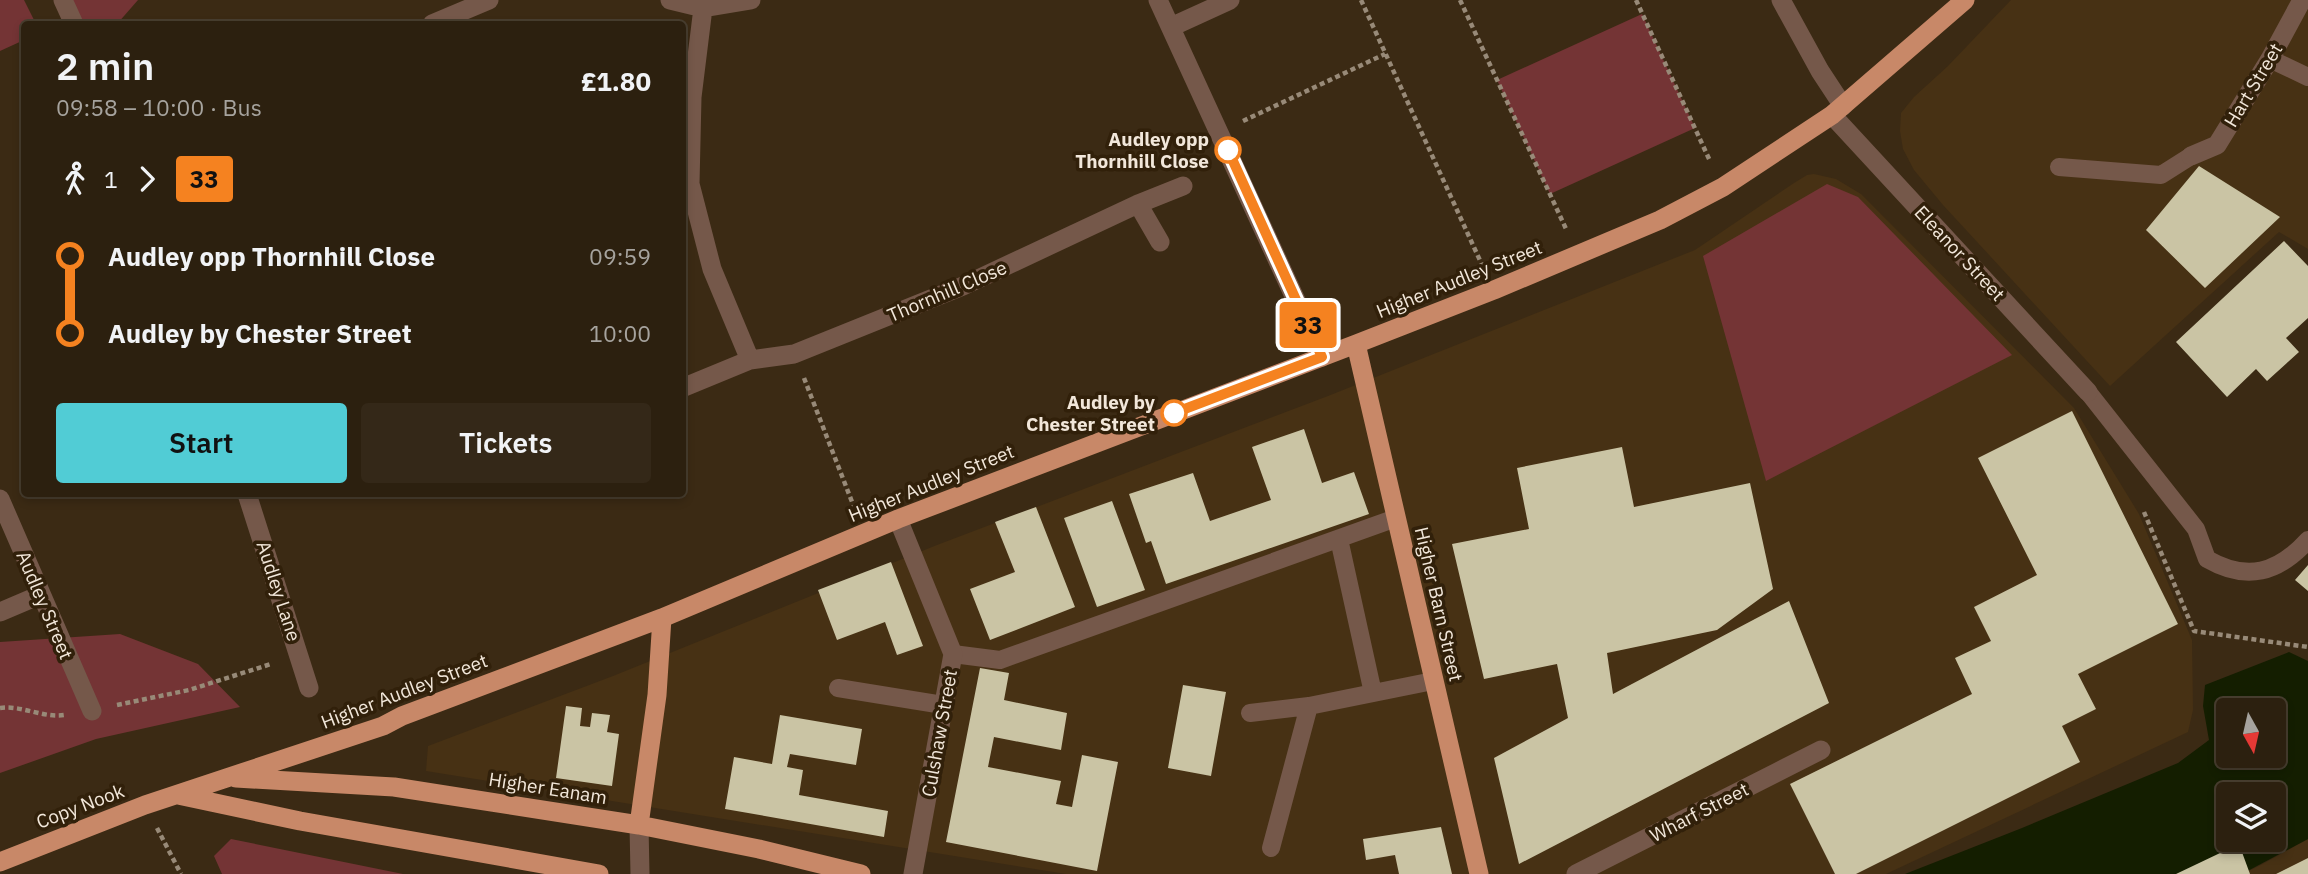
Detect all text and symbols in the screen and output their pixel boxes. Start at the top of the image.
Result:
street label: Hart Street [2219,39,2287,131]
text: 2 min [56,41,154,90]
text: £1.80 [581,64,651,98]
text: 09:58 – 10:00 · Bus [56,92,262,122]
place label: Audley opp Thornhill Close [1075,127,1209,173]
marker: Audley opp Thornhill Close [1215,137,1241,163]
icon: walk [56,160,94,198]
icon: forward [128,160,166,198]
text: 33 [190,163,219,195]
text: 1 [104,164,118,194]
street label: Eleanor Street [1910,200,2010,306]
street label: Higher Audley Street [1373,235,1545,323]
text: Audley opp Thornhill Close [108,239,435,273]
text: 09:59 [589,241,651,271]
street label: Thornhill Close [884,255,1010,327]
line badge: 33 [1276,302,1340,348]
text: 33 [1294,309,1322,341]
text: Audley by Chester Street [108,316,412,350]
text: 10:00 [589,318,651,348]
place label: Audley by Chester Street [1026,390,1156,436]
marker: Audley by Chester Street [1161,400,1187,426]
button: Start [56,403,347,483]
button: Tickets [361,403,651,483]
street label: Higher Audley Street [845,439,1017,527]
street label: Higher Barn Street [1410,524,1468,684]
street label: Audley Lane [251,538,307,644]
street label: Audley Street [11,547,79,663]
street label: Higher Audley Street [317,648,491,734]
street label: Culshaw Street [916,667,962,799]
north arrow [2216,698,2286,768]
map controls [2216,698,2286,852]
street label: Higher Eanam [487,767,609,809]
street label: Wharf Street [1646,777,1752,847]
street label: Copy Nook [33,778,127,834]
button: layers [2216,782,2286,852]

